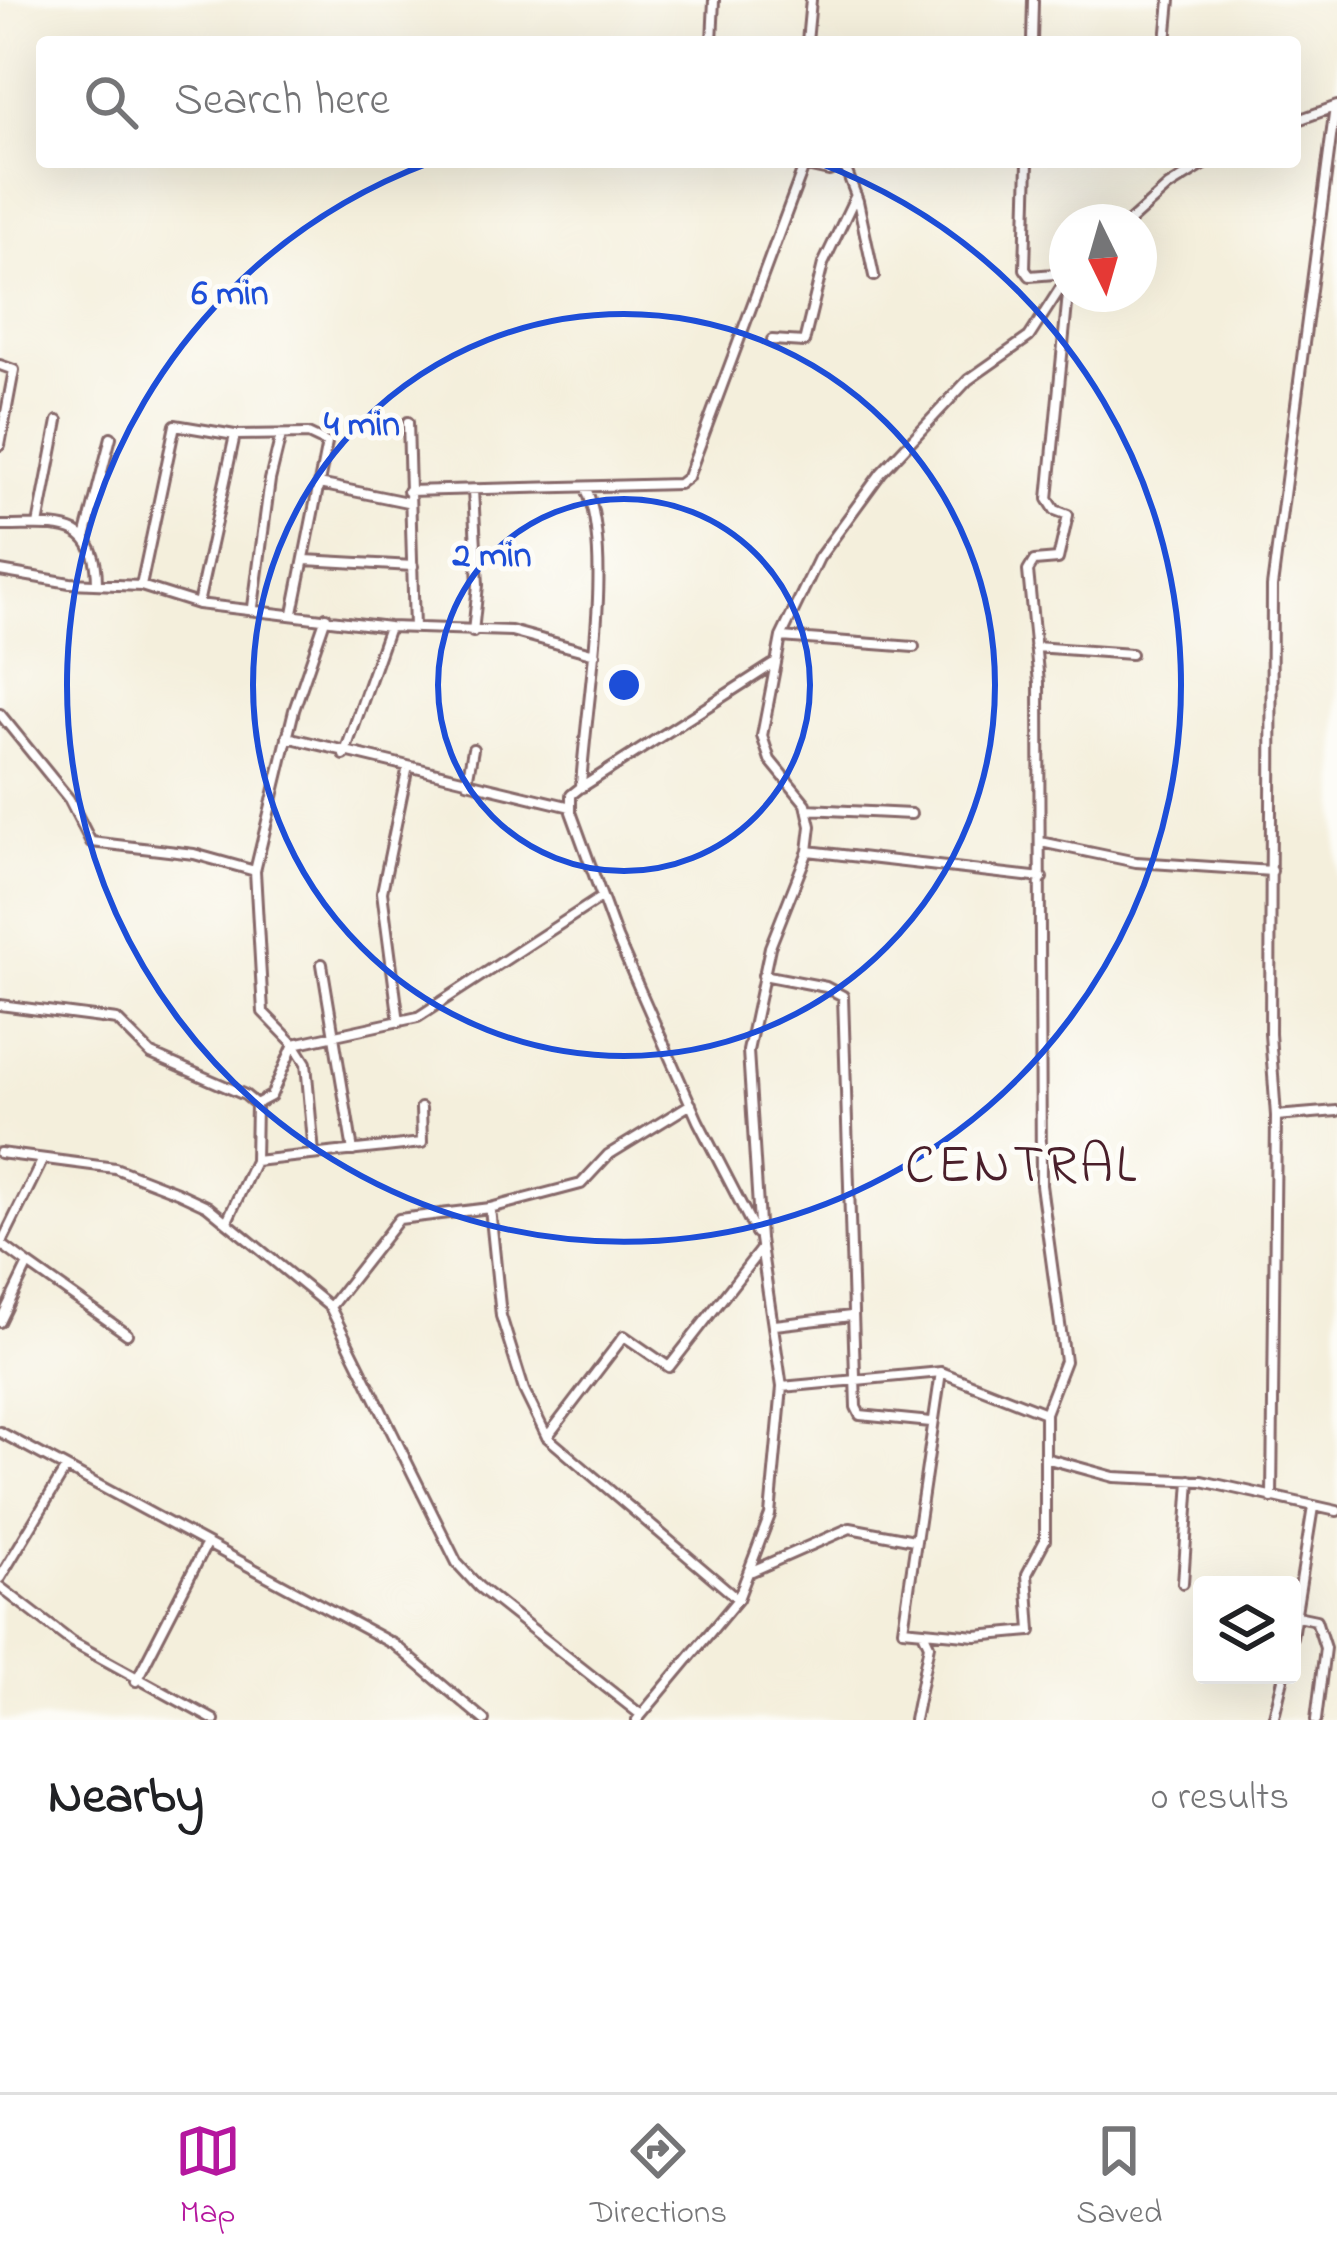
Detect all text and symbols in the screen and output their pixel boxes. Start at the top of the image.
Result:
search box [36,36,1301,168]
icon: search [78,69,144,135]
text: Search here [174,69,390,135]
north arrow [1049,204,1157,312]
text: 6 min [191,269,269,322]
text: 4 min [324,400,400,453]
text: 2 min [451,531,532,584]
centre of rings [603,664,645,706]
district label: CENTRAL [905,1129,1139,1207]
map controls [1193,1576,1301,1684]
button: layers [1193,1576,1301,1684]
text: Nearby [48,1761,204,1836]
text: 0 results [1151,1770,1289,1827]
tab: Map [175,2118,241,2238]
tab: Directions [590,2118,727,2238]
tab: Saved [1076,2118,1162,2238]

